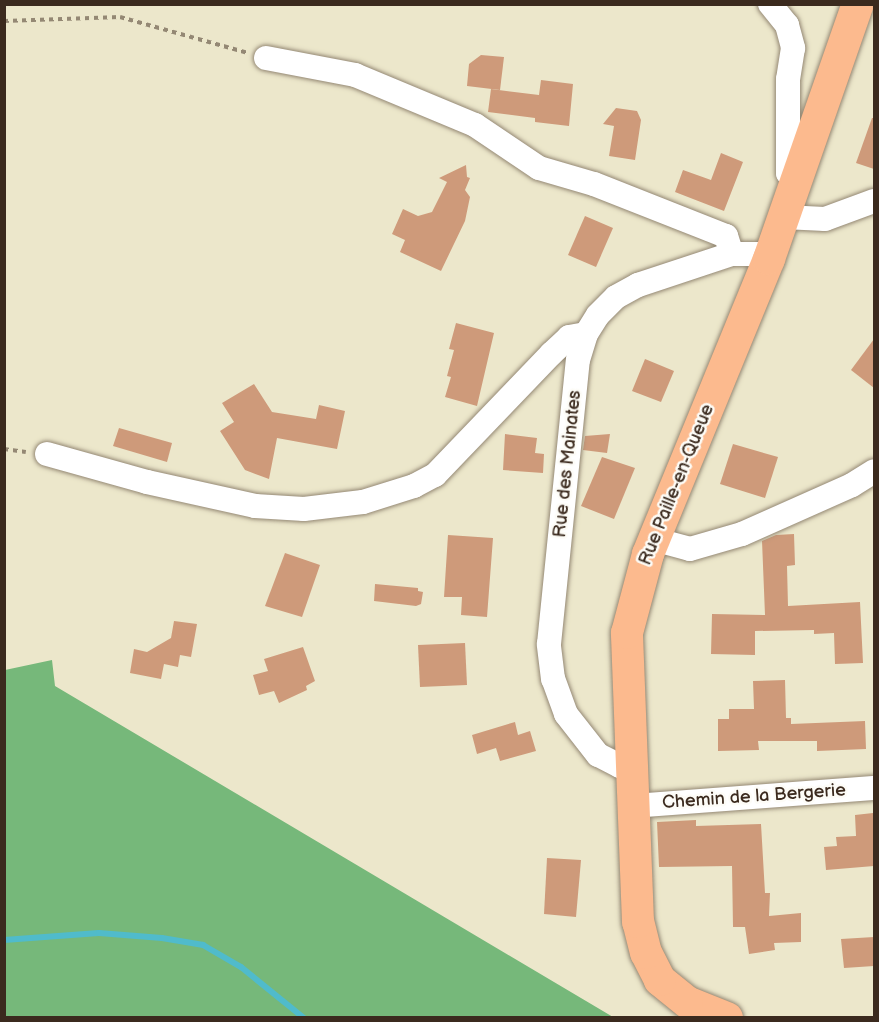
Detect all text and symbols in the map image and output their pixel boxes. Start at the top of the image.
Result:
street label: Rue des Mainates [550,389,586,539]
street label: Rue Paille-en-Queue [635,402,719,568]
street label: Chemin de la Bergerie [661,780,847,814]

